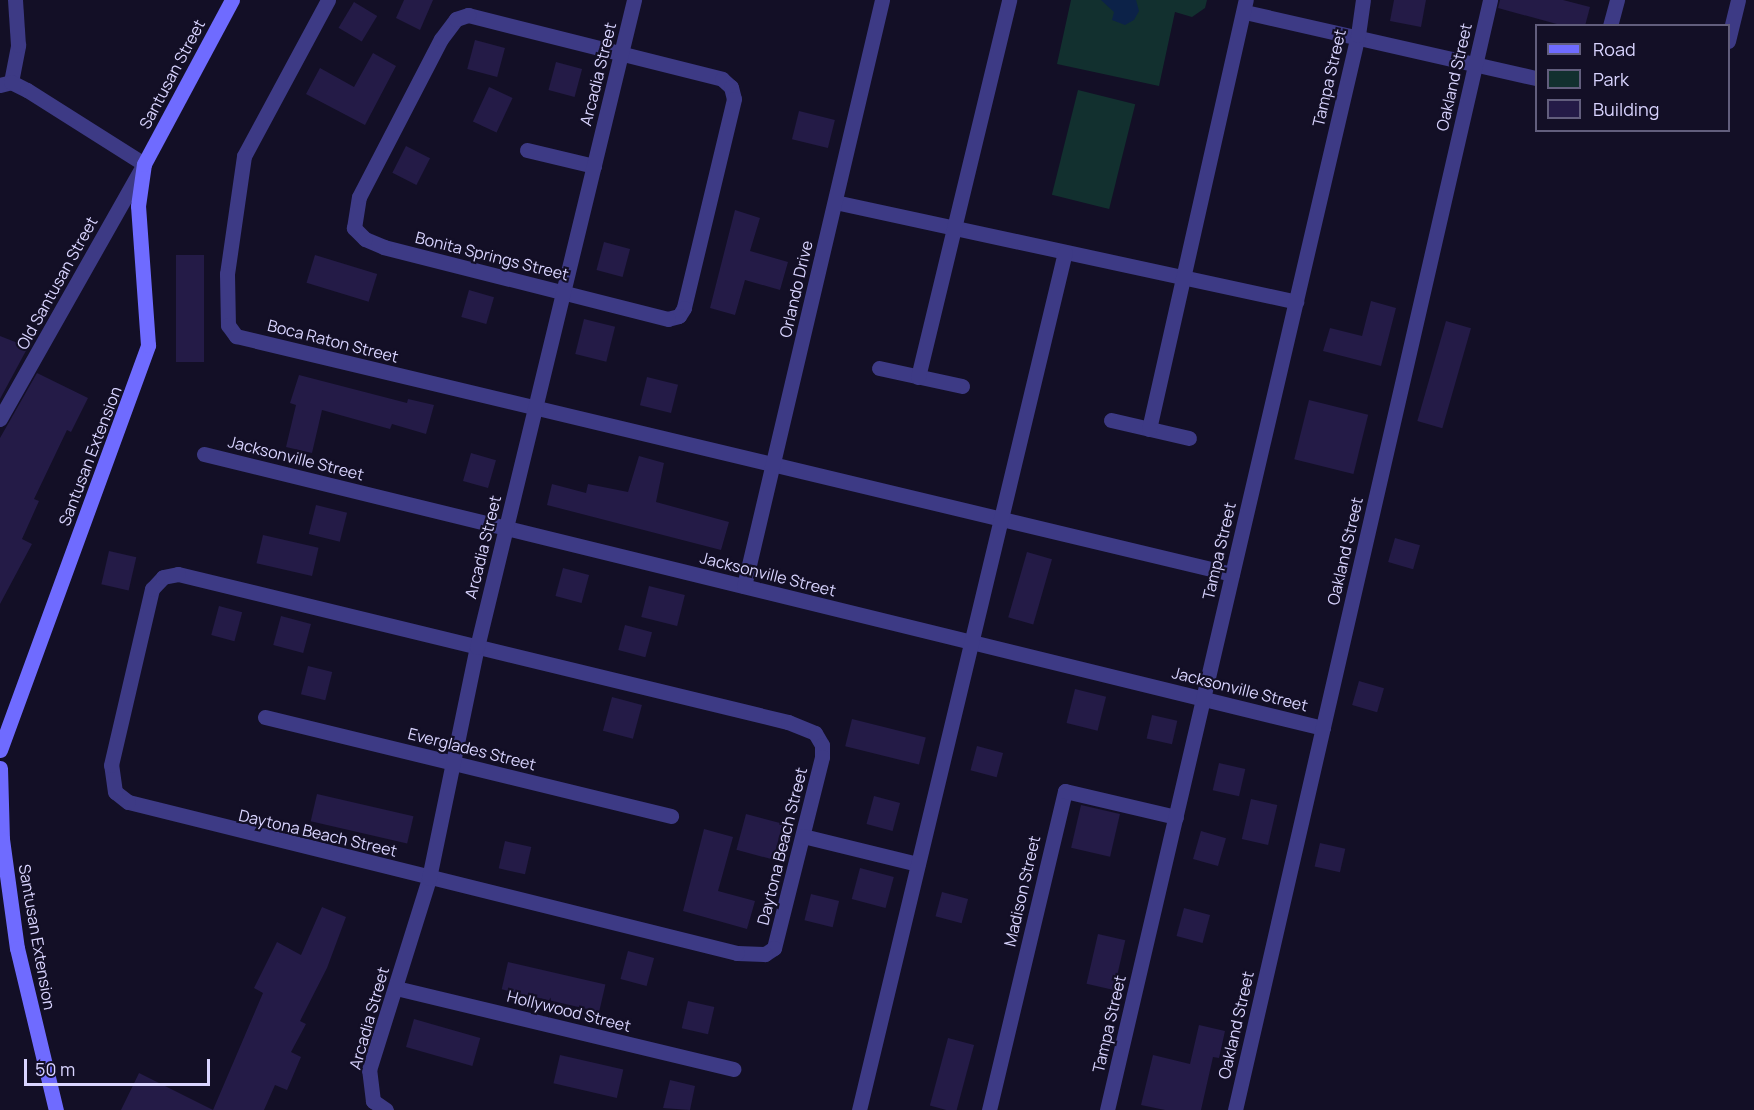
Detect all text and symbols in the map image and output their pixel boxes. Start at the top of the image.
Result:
street label: Santusan Street [135,16,209,132]
street label: Arcadia Street [576,20,620,128]
street label: Oakland Street [1432,21,1476,133]
legend [1535,24,1730,132]
street label: Tampa Street [1308,27,1350,129]
text: Road [1593,37,1636,61]
text: Park [1593,67,1629,91]
text: Building [1593,97,1659,121]
street label: Old Santusan Street [12,213,102,353]
street label: Bonita Springs Street [413,228,571,284]
street label: Orlando Drive [776,239,816,339]
street label: Boca Raton Street [265,315,401,367]
street label: Santusan Extension [55,384,125,528]
street label: Jacksonville Street [226,432,366,484]
street label: Arcadia Street [461,493,505,601]
street label: Oakland Street [1323,495,1367,607]
street label: Tampa Street [1198,500,1240,602]
street label: Jacksonville Street [698,548,838,600]
street label: Jacksonville Street [1170,663,1310,715]
street label: Everglades Street [406,724,538,774]
street label: Daytona Beach Street [753,765,811,927]
street label: Daytona Beach Street [237,805,399,861]
street label: Madison Street [1000,834,1044,948]
street label: Santusan Extension [15,863,59,1011]
street label: Arcadia Street [345,965,393,1071]
street label: Oakland Street [1214,969,1258,1081]
street label: Tampa Street [1088,973,1130,1075]
street label: Hollywood Street [505,986,633,1036]
scale bar [27,1047,213,1085]
text: 50 m [35,1057,75,1081]

